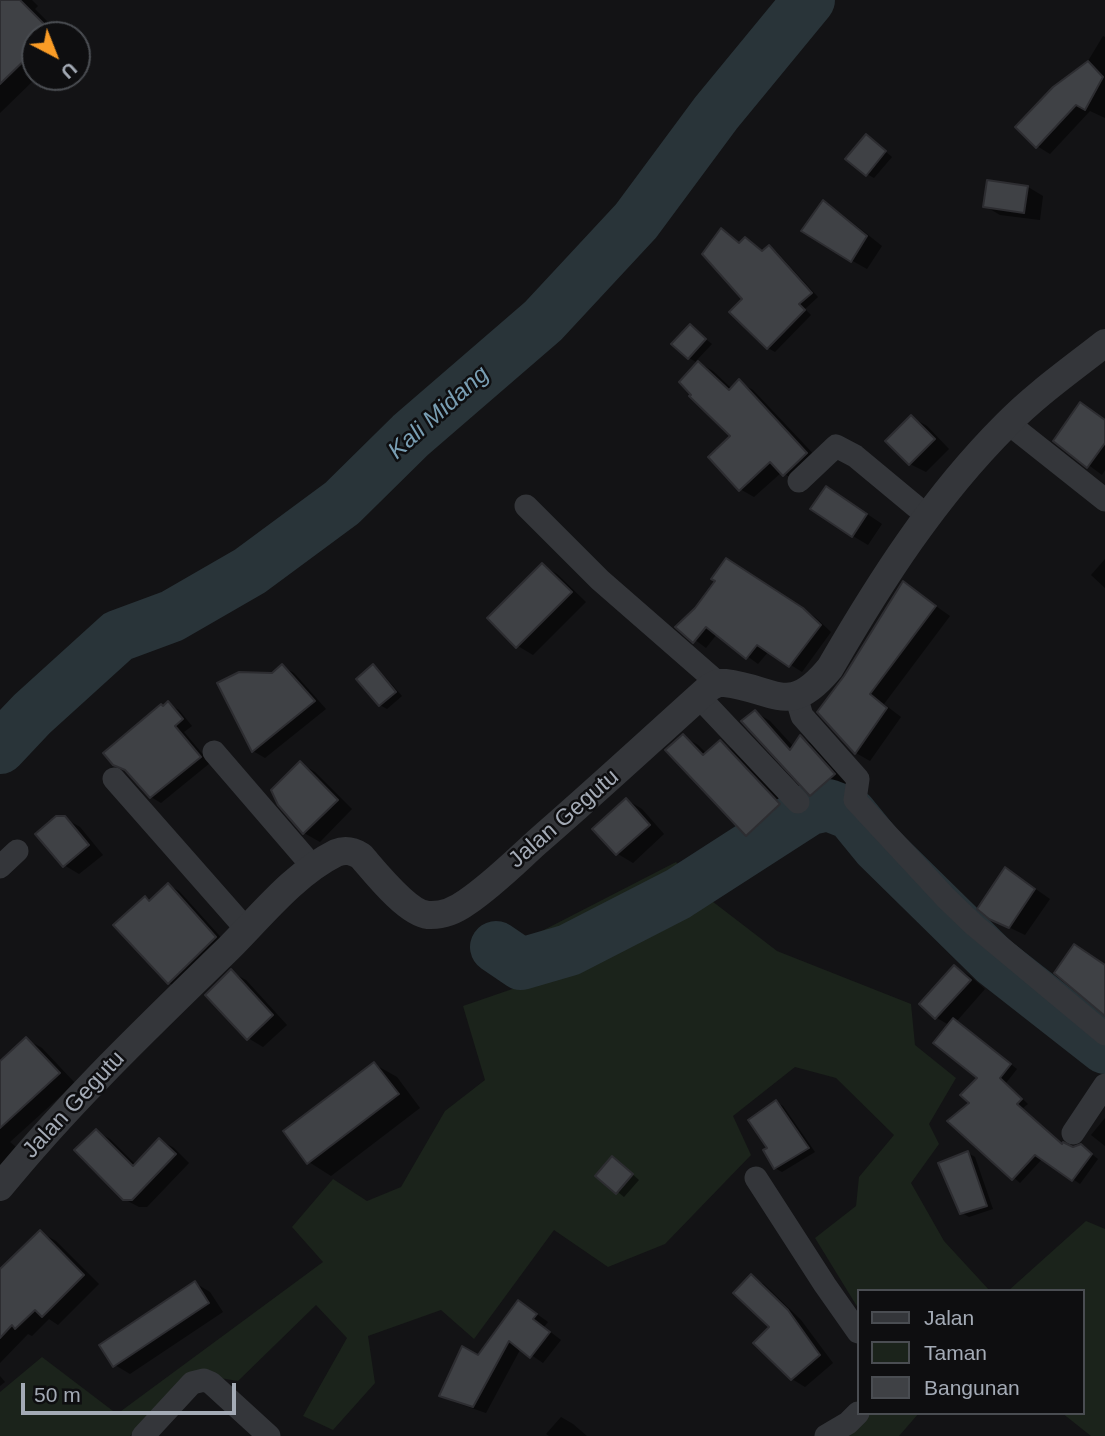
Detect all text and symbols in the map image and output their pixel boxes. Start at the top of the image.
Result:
north arrow [21,21,91,91]
text: U [57,58,81,83]
water label: Kali Midang [383,360,495,466]
street label: Jalan Gegutu [503,764,625,874]
street label: Jalan Gegutu [17,1046,131,1164]
legend [856,1289,1084,1415]
text: Jalan [924,1306,974,1329]
text: Taman [924,1341,987,1364]
scale bar [24,1370,240,1414]
text: Bangunan [924,1376,1020,1399]
text: 50 m [34,1383,81,1406]

